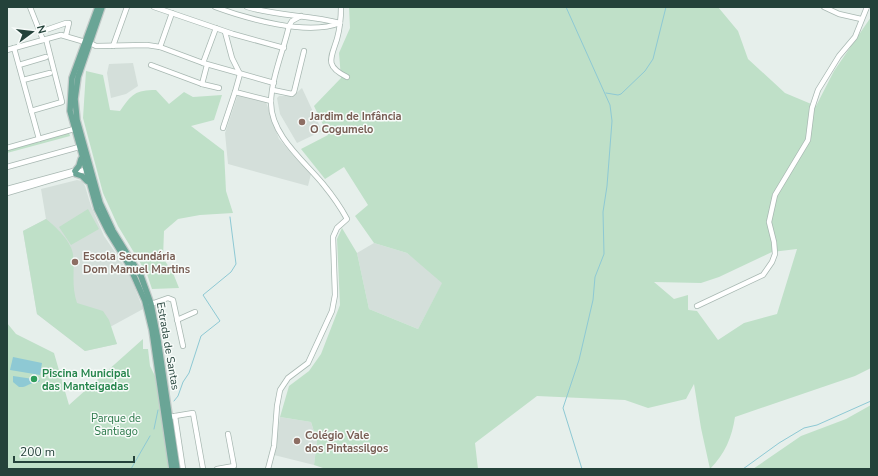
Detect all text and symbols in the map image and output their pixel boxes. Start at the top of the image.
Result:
north arrow [12,12,52,52]
text: N [33,24,49,35]
place label: Jardim de Infância O Cogumelo [309,109,402,137]
marker: Jardim de Infância O Cogumelo [297,117,307,127]
place label: Escola Secundária Dom Manuel Martins [83,249,190,277]
marker: Escola Secundária Dom Manuel Martins [70,257,80,267]
street label: Estrada de Santas [153,301,183,391]
place label: Piscina Municipal das Manteigadas [42,366,131,394]
marker: Piscina Municipal das Manteigadas [29,374,39,384]
park label: Parque de Santiago [91,411,141,439]
place label: Colégio Vale dos Pintassilgos [305,428,388,456]
marker: Colégio Vale dos Pintassilgos [292,436,302,446]
scale bar [14,438,134,464]
text: 200 m [20,444,55,460]

